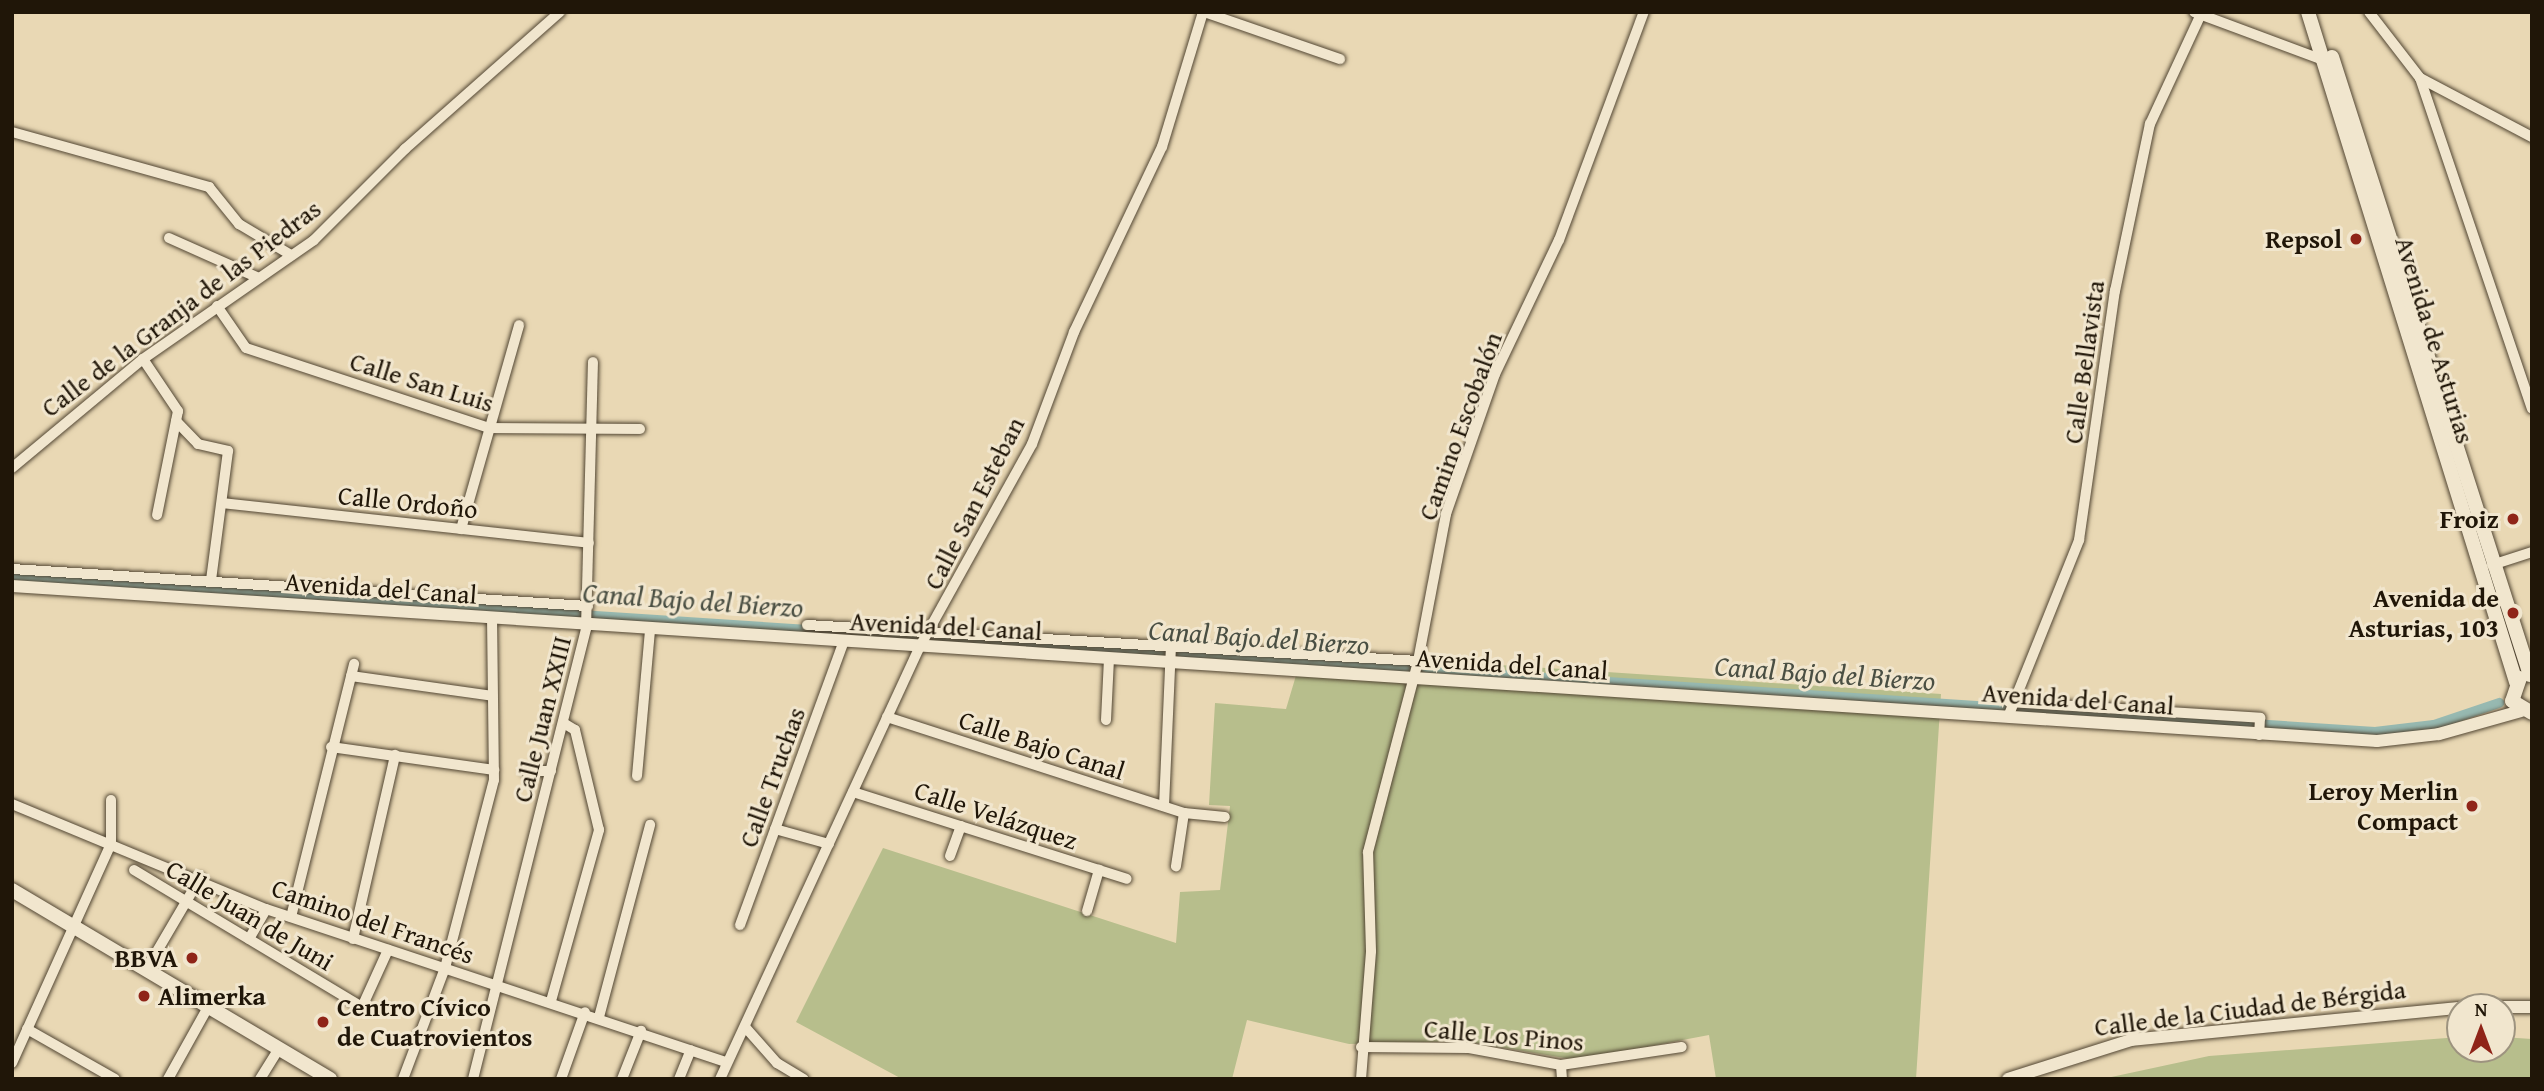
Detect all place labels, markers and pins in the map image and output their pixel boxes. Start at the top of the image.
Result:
place label: Repsol [2265,223,2342,255]
marker: Repsol [2348,231,2364,247]
place label: Froiz [2440,503,2499,535]
marker: Froiz [2505,511,2521,527]
place label: Avenida de Asturias, 103 [2348,582,2499,644]
marker: Avenida de Asturias, 103 [2505,605,2521,621]
place label: Leroy Merlin Compact [2309,775,2458,836]
marker: Leroy Merlin Compact [2464,798,2480,814]
place label: BBVA [114,942,178,974]
marker: BBVA [184,950,200,966]
place label: Alimerka [158,980,266,1012]
marker: Alimerka [136,988,152,1004]
place label: Centro Cívico de Cuatrovientos [337,991,532,1052]
marker: Centro Cívico de Cuatrovientos [315,1014,331,1030]

